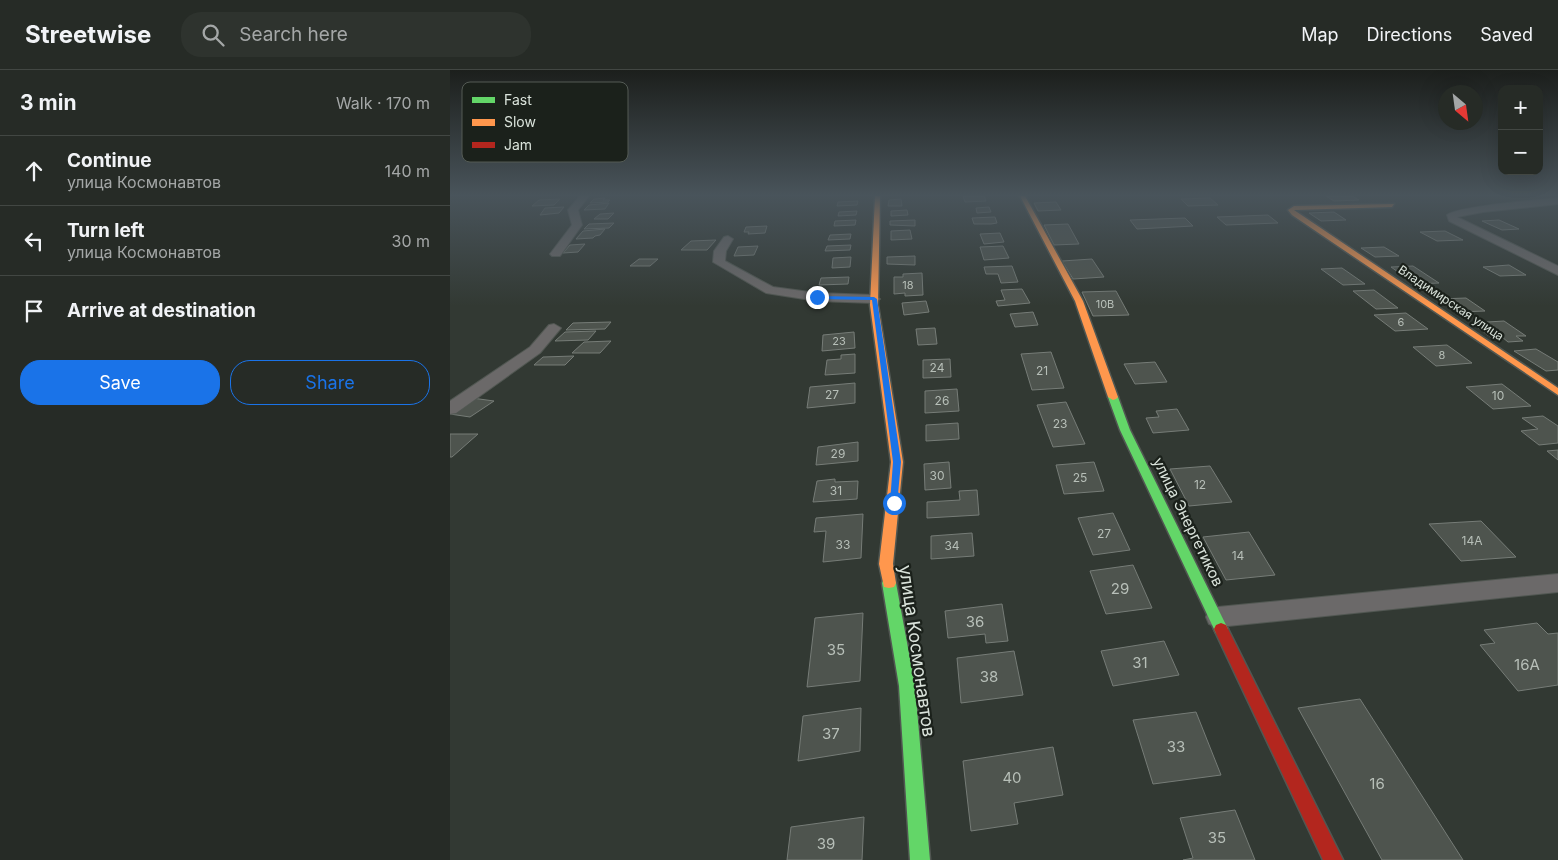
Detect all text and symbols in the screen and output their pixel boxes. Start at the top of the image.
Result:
search box [181,12,531,57]
text: Streetwise [25,20,151,49]
icon: search [199,21,227,49]
text: Search here [239,23,348,46]
text: Map [1301,24,1339,45]
text: Directions [1367,24,1452,45]
text: Saved [1480,24,1533,45]
legend [462,82,628,162]
north arrow [1438,85,1483,130]
map controls [1498,85,1543,175]
button: + [1498,85,1543,130]
text: 3 min [20,90,76,115]
text: Fast [504,91,532,108]
text: Walk · 170 m [336,93,430,113]
text: Slow [504,113,536,130]
button: − [1498,130,1543,175]
text: Jam [504,136,532,153]
text: Continue [67,149,152,172]
icon: ahead [20,157,48,185]
text: 140 m [385,161,430,181]
text: улица Космонавтов [67,172,221,192]
text: Turn left [67,219,145,242]
icon: left [20,227,48,255]
text: 30 m [392,231,430,251]
text: улица Космонавтов [67,242,221,262]
street label: Владимирская улица [1396,262,1507,343]
house number: 18 [902,278,914,292]
route end [806,286,829,309]
icon: arrive [20,297,48,325]
house number: 10В [1096,297,1114,311]
text: Arrive at destination [67,299,256,322]
house number: 6 [1398,315,1405,329]
house number: 23 [832,334,846,348]
house number: 8 [1439,348,1446,362]
button: Save [20,360,220,405]
button: Share [230,360,430,405]
house number: 24 [930,360,945,375]
house number: 21 [1036,363,1048,378]
house number: 27 [825,387,839,402]
house number: 10 [1492,388,1504,403]
house number: 26 [935,393,949,408]
house number: 23 [1053,416,1067,431]
house number: 29 [831,446,845,461]
street label: улица Энергетиков [1149,454,1228,589]
house number: 30 [930,468,944,483]
house number: 25 [1073,470,1087,485]
house number: 12 [1194,477,1206,492]
house number: 31 [830,483,842,498]
route start [883,492,906,515]
house number: 27 [1097,526,1111,541]
house number: 14А [1462,533,1482,548]
house number: 33 [836,537,850,552]
house number: 34 [944,538,960,553]
house number: 14 [1232,548,1245,563]
street label: улица Космонавтов [895,564,940,738]
house number: 29 [1111,579,1129,598]
house number: 36 [966,612,984,631]
house number: 35 [827,640,845,659]
house number: 31 [1132,653,1148,672]
house number: 16А [1514,655,1540,674]
house number: 38 [980,667,998,686]
house number: 37 [822,724,840,743]
house number: 33 [1167,737,1185,756]
house number: 40 [1002,768,1022,787]
house number: 16 [1369,774,1385,793]
house number: 35 [1208,828,1226,847]
house number: 39 [817,834,835,853]

